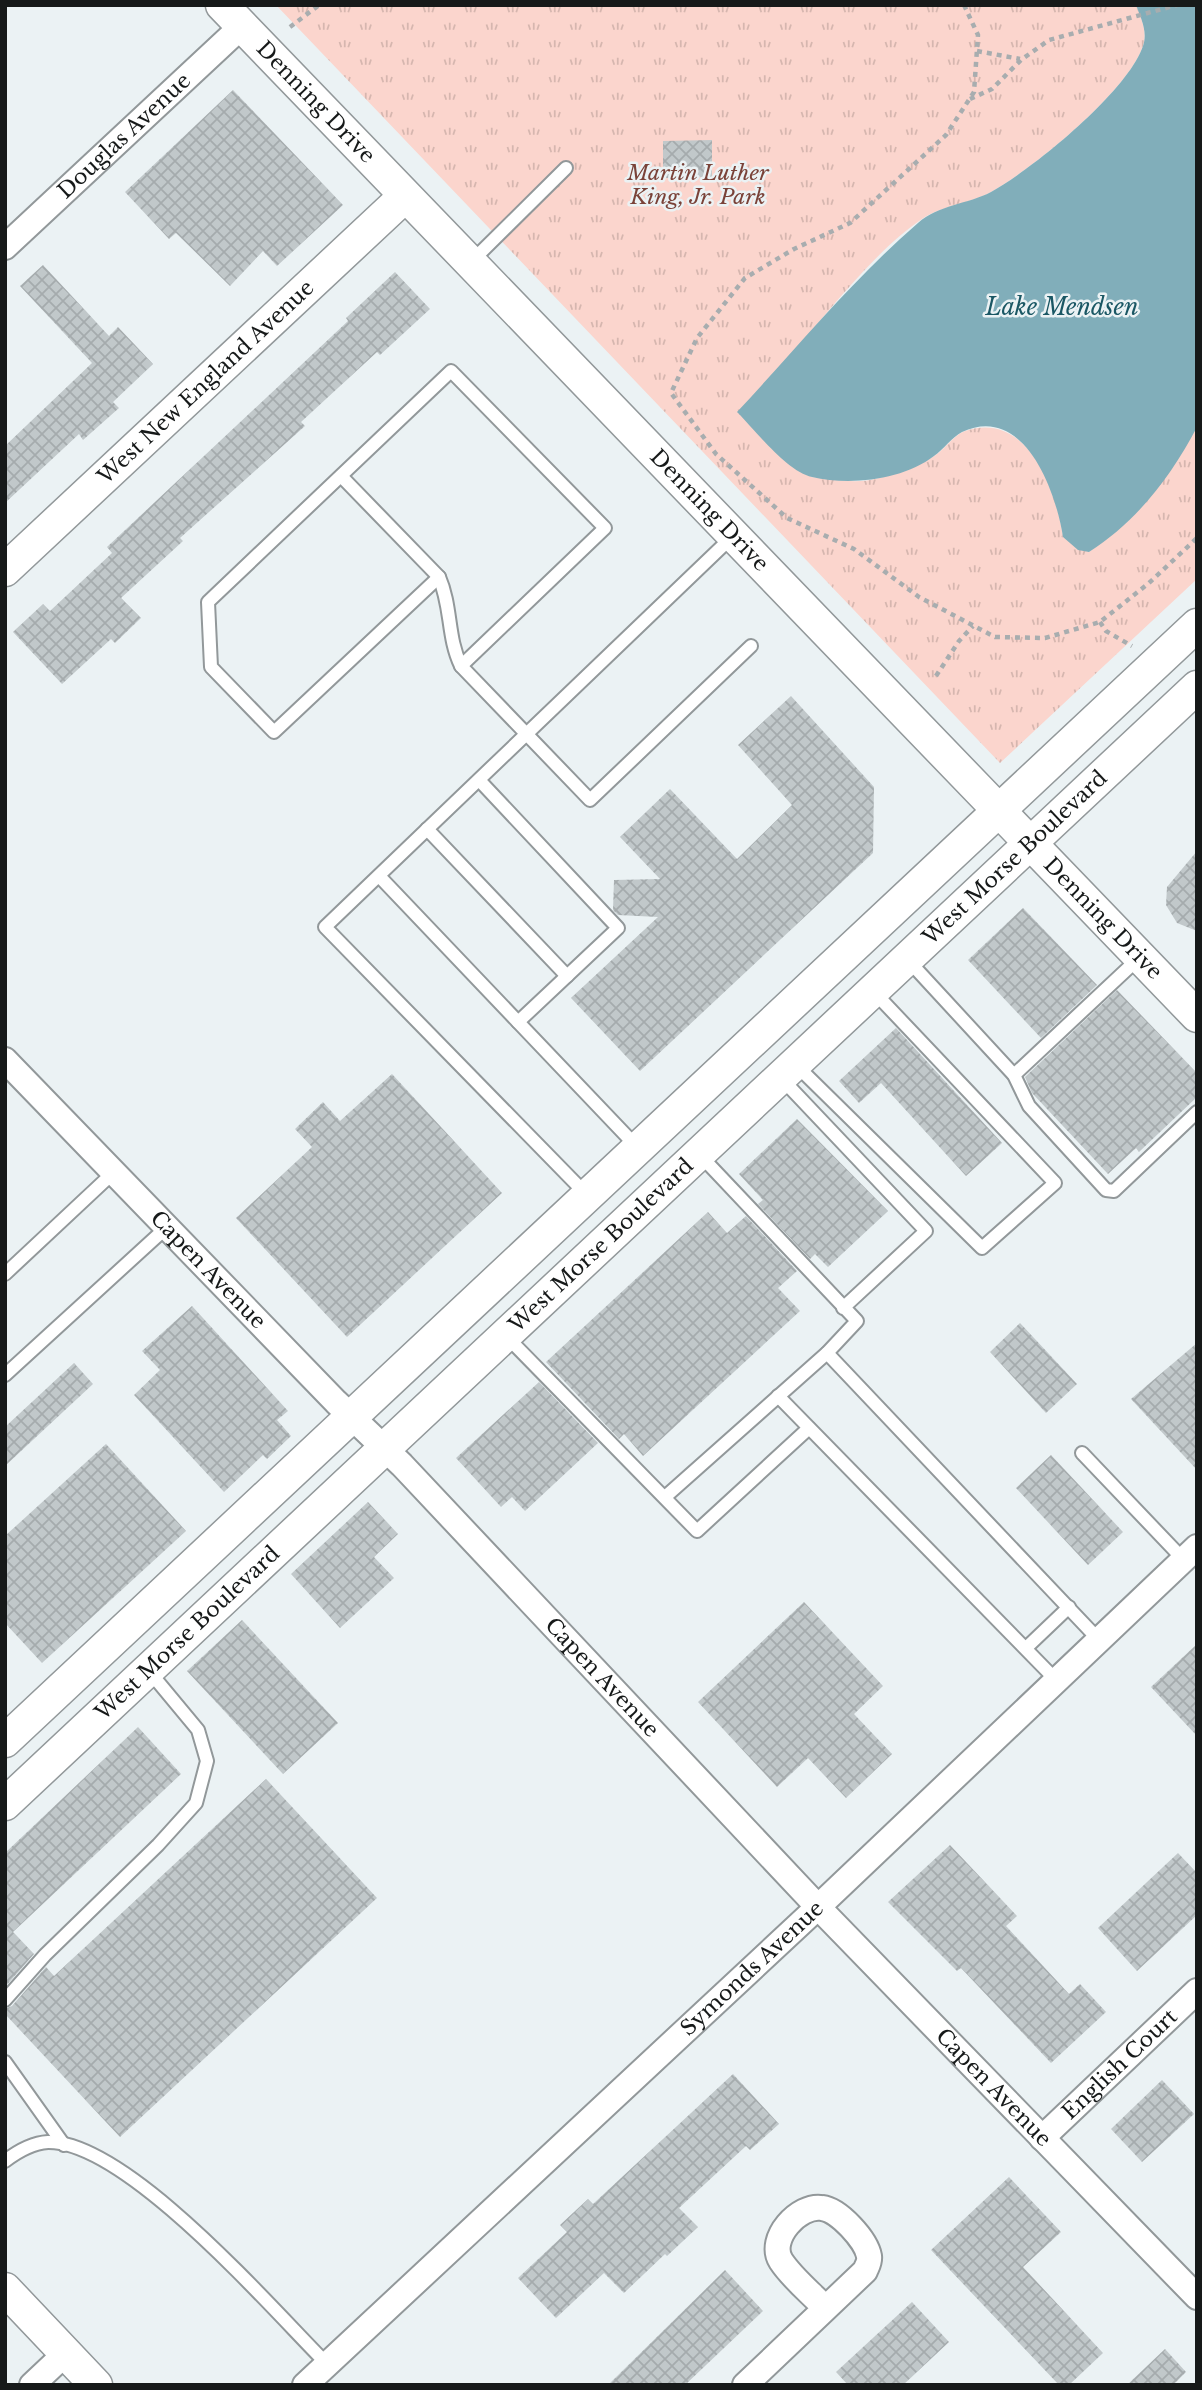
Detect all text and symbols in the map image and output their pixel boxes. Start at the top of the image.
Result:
street label: Denning Drive [251,36,381,169]
street label: Douglas Avenue [52,68,196,204]
park label: Martin Luther King, Jr. Park [626,160,770,210]
street label: West New England Avenue [92,275,320,490]
water label: Lake Mendsen [985,293,1138,321]
street label: Denning Drive [645,444,774,577]
street label: West Morse Boulevard [917,765,1112,951]
street label: Denning Drive [1038,852,1168,985]
street label: West Morse Boulevard [503,1153,699,1339]
street label: Capen Avenue [145,1205,271,1334]
street label: West Morse Boulevard [89,1540,285,1726]
street label: Capen Avenue [540,1612,664,1743]
street label: Symonds Avenue [675,1895,829,2041]
street label: English Court [1057,2004,1183,2125]
street label: Capen Avenue [930,2023,1057,2152]

